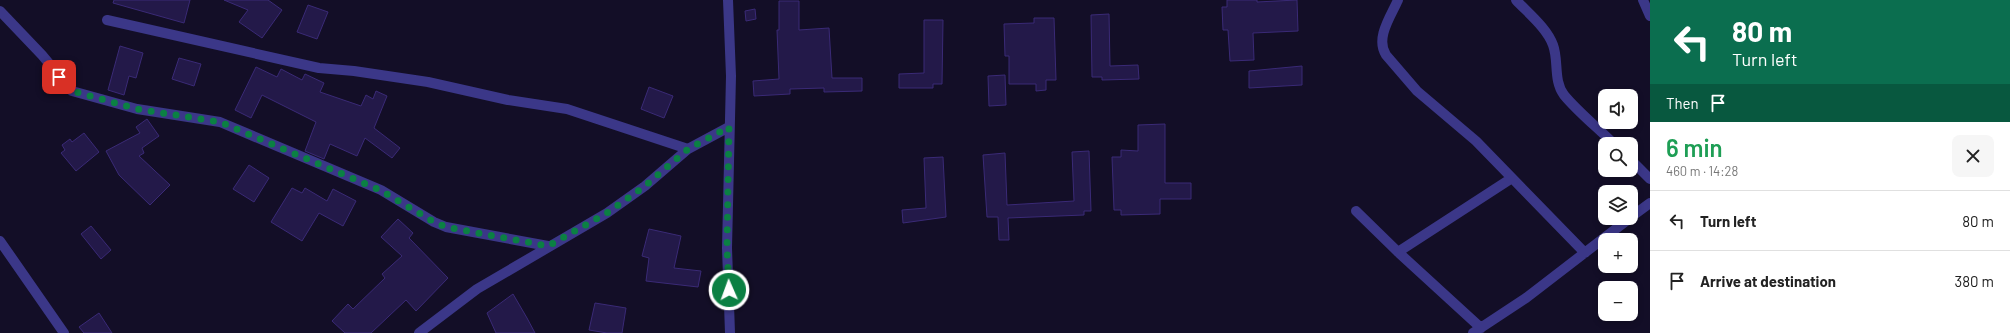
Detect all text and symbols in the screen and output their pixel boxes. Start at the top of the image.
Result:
text: 80 m [1732,14,1792,48]
icon: left [1666,16,1718,68]
text: Turn left [1732,48,1798,70]
pin [42,60,76,94]
icon: arrive [48,66,70,88]
map controls [1598,89,1638,321]
button: sound [1598,89,1638,129]
icon: arrive [1707,92,1729,114]
text: Then [1666,94,1699,112]
text: 6 min [1666,133,1723,162]
button: close [1952,135,1994,177]
button: search [1598,137,1638,177]
text: 460 m · 14:28 [1666,163,1738,179]
button: layers [1598,185,1638,225]
icon: left [1666,210,1688,232]
text: Turn left [1700,212,1756,230]
text: 80 m [1962,212,1994,230]
button: + [1598,233,1638,273]
position arrow [708,269,750,311]
icon: arrive [1666,270,1688,292]
text: Arrive at destination [1700,272,1836,290]
text: 380 m [1955,272,1994,290]
button: − [1598,281,1638,321]

